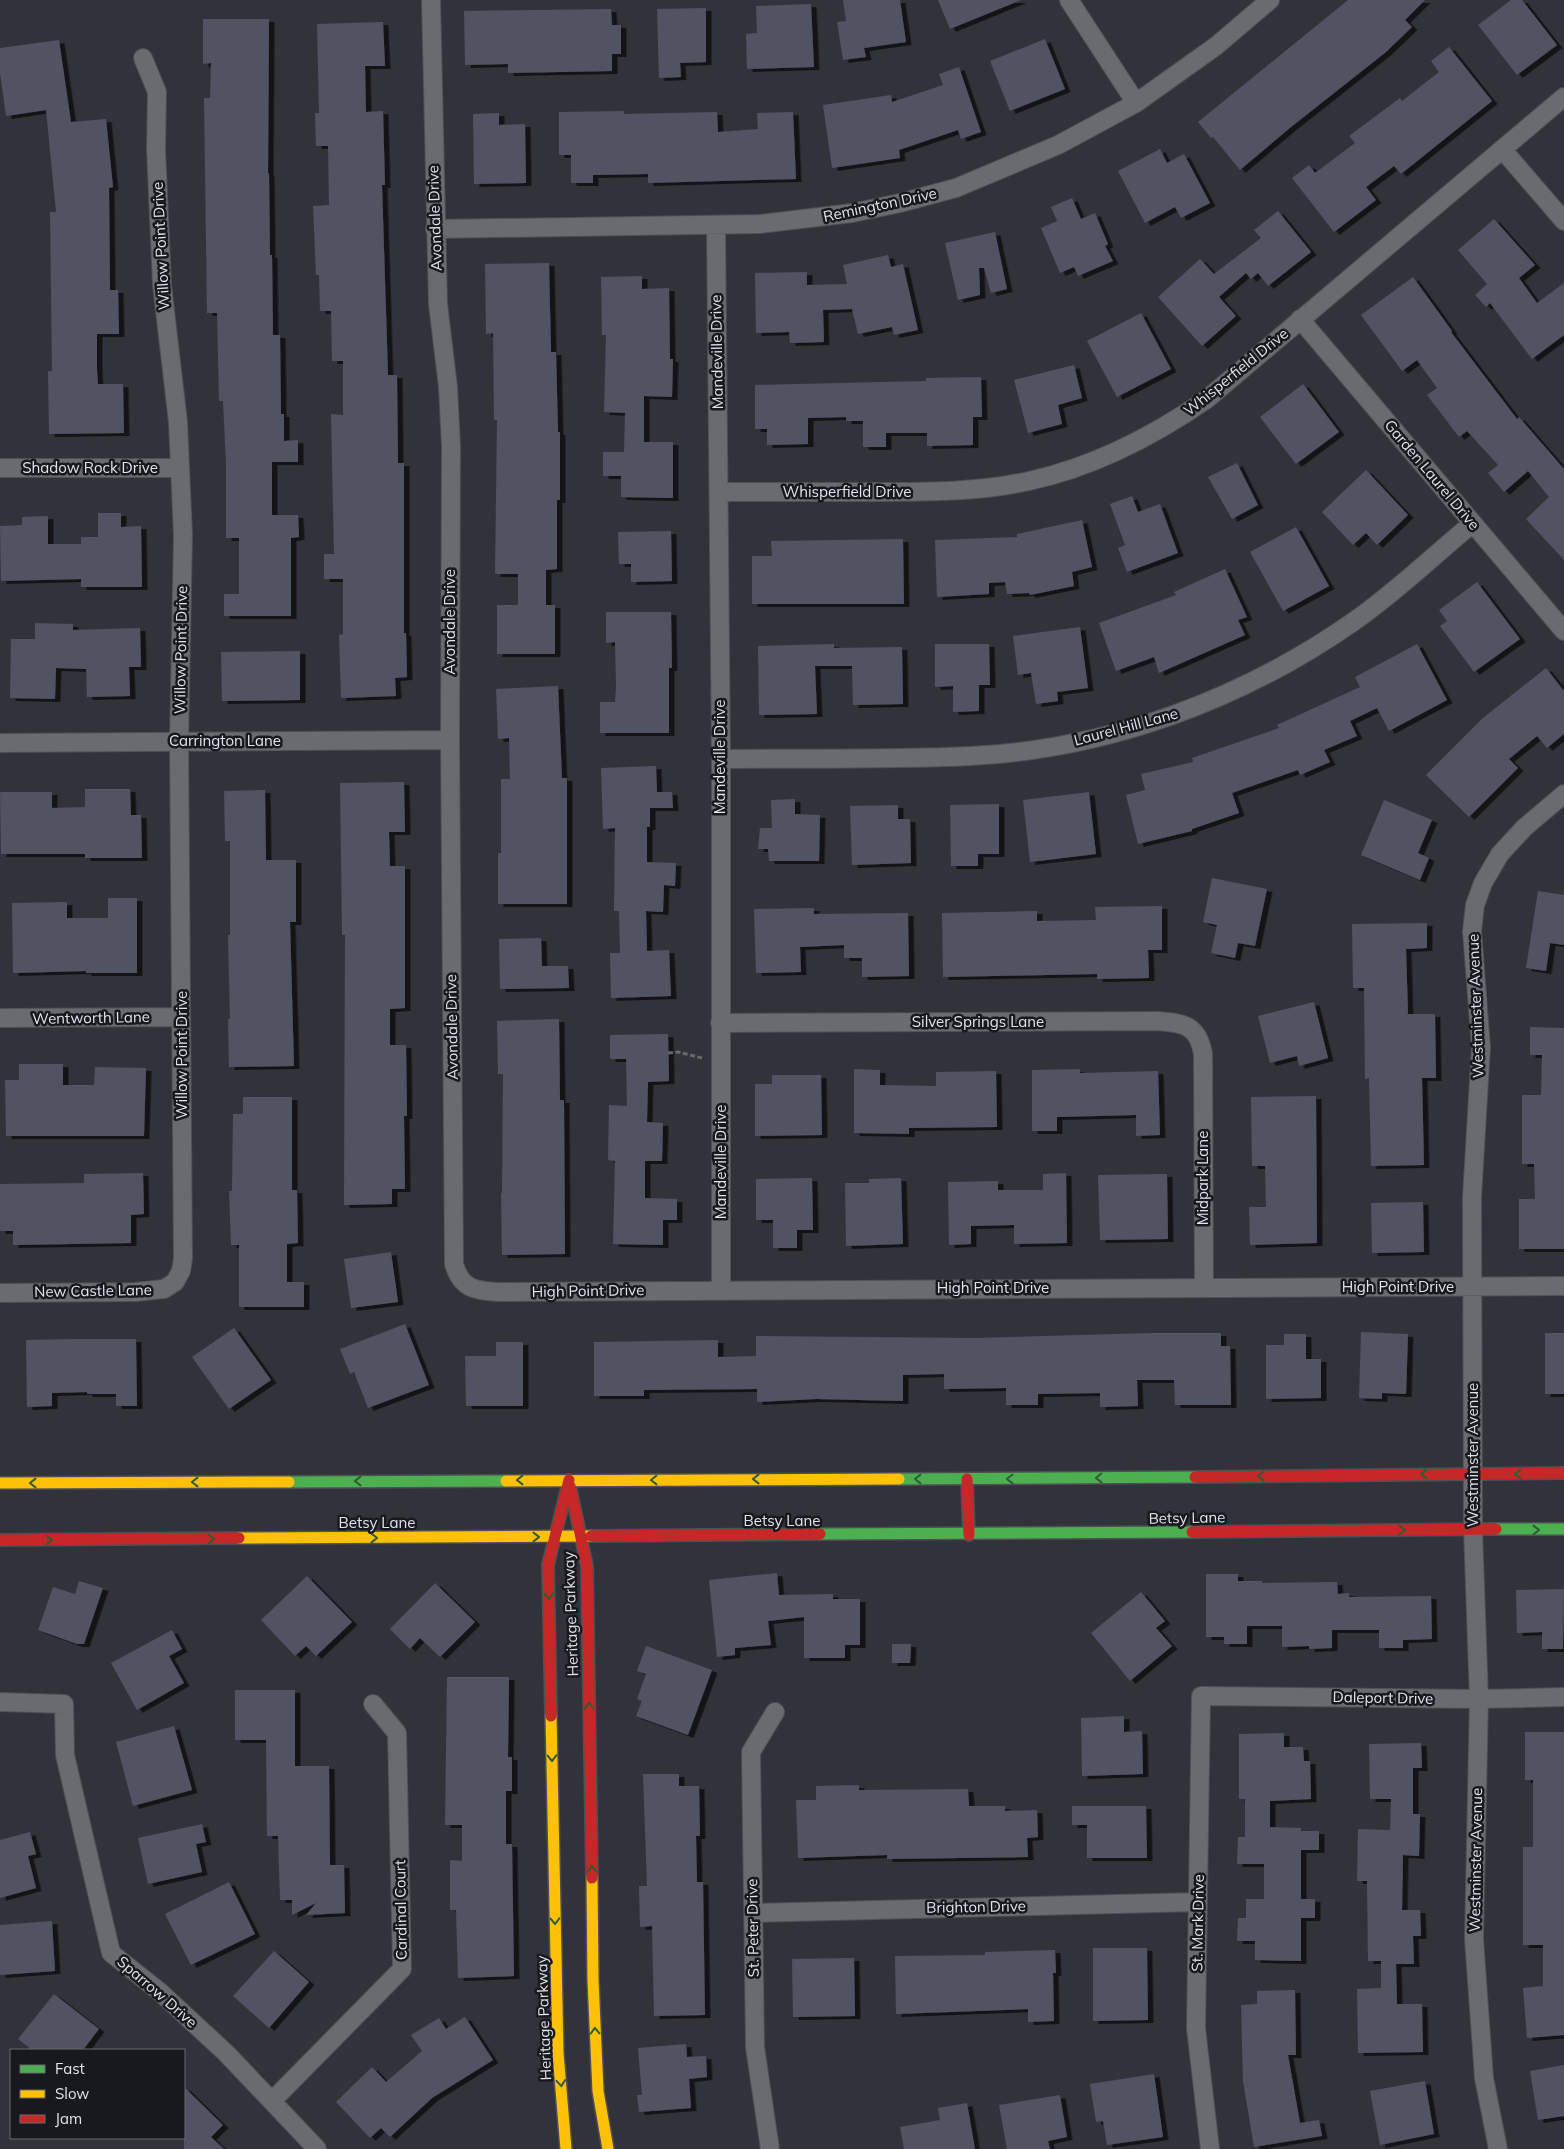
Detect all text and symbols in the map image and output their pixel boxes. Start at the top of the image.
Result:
street label: Avondale Drive [423,165,446,271]
street label: Willow Point Drive [148,181,173,311]
street label: Remington Drive [821,183,938,226]
street label: Mandeville Drive [706,294,727,410]
street label: Whisperfield Drive [1180,324,1292,420]
street label: Garden Laurel Drive [1381,416,1484,534]
street label: Shadow Rock Drive [22,458,158,477]
street label: Whisperfield Drive [783,482,911,501]
street label: Avondale Drive [440,569,459,675]
street label: Willow Point Drive [170,586,191,714]
street label: Mandeville Drive [710,700,729,814]
street label: Laurel Hill Lane [1072,703,1180,750]
street label: Carrington Lane [169,731,281,750]
street label: Westminster Avenue [1463,934,1488,1079]
street label: Avondale Drive [441,974,462,1080]
street label: Willow Point Drive [172,991,191,1119]
street label: Wentworth Lane [32,1007,150,1028]
street label: Silver Springs Lane [912,1012,1044,1031]
street label: Mandeville Drive [711,1105,730,1219]
street label: Midpark Lane [1193,1131,1212,1225]
street label: High Point Drive [1342,1277,1454,1296]
street label: High Point Drive [937,1278,1049,1297]
street label: New Castle Lane [34,1280,152,1301]
street label: High Point Drive [532,1280,644,1301]
street label: Westminster Avenue [1463,1383,1482,1527]
one-way arrow [1514,1468,1522,1479]
one-way arrow [1420,1469,1428,1479]
one-way arrow [1257,1471,1265,1481]
one-way arrow [1005,1473,1013,1484]
one-way arrow [1095,1473,1102,1483]
one-way arrow [752,1474,760,1484]
one-way arrow [914,1474,922,1484]
one-way arrow [516,1475,524,1485]
one-way arrow [650,1475,658,1485]
one-way arrow [354,1476,362,1486]
one-way arrow [191,1477,199,1487]
one-way arrow [29,1478,36,1488]
street label: Betsy Lane [1148,1507,1226,1528]
street label: Betsy Lane [744,1511,820,1530]
street label: Betsy Lane [339,1513,415,1532]
one-way arrow [1398,1525,1406,1536]
one-way arrow [1532,1525,1540,1535]
one-way arrow [532,1532,540,1542]
one-way arrow [370,1533,378,1543]
one-way arrow [208,1534,215,1544]
one-way arrow [45,1535,53,1545]
street label: Heritage Parkway [559,1551,582,1677]
one-way arrow [543,1592,554,1600]
street label: Daleport Drive [1332,1687,1434,1708]
one-way arrow [584,1702,594,1710]
one-way arrow [547,1755,557,1763]
street label: Westminster Avenue [1465,1788,1486,1932]
street label: Cardinal Court [390,1860,411,1960]
one-way arrow [586,1864,597,1872]
street label: St. Mark Drive [1187,1874,1208,1972]
street label: St. Peter Drive [742,1879,763,1977]
street label: Brighton Drive [926,1896,1026,1917]
one-way arrow [550,1917,561,1925]
street label: Sparrow Drive [113,1952,201,2032]
street label: Heritage Parkway [532,1955,555,2081]
one-way arrow [590,2027,601,2035]
legend [10,2049,185,2139]
text: Fast [55,2059,85,2078]
one-way arrow [555,2080,566,2088]
text: Slow [55,2084,89,2103]
text: Jam [55,2109,82,2128]

